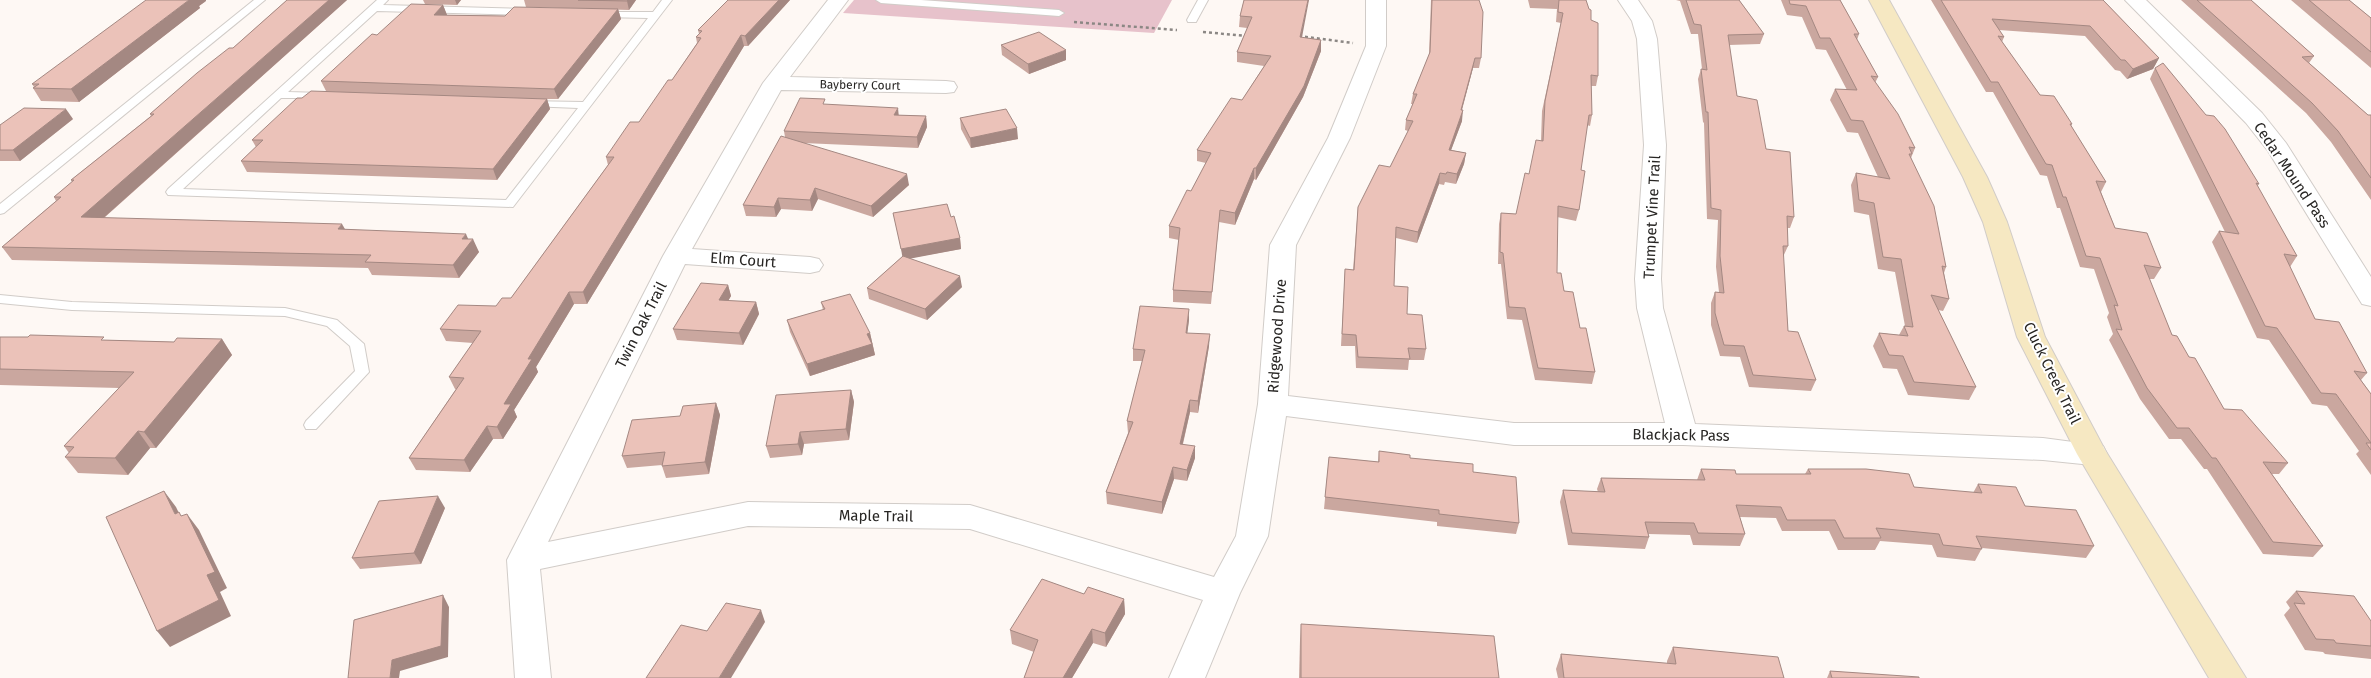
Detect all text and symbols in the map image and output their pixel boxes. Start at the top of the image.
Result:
street label: Bayberry Court [819,77,901,93]
street label: Cedar Mound Pass [2250,119,2334,231]
street label: Trumpet Vine Trail [1640,154,1664,279]
street label: Elm Court [709,249,777,271]
street label: Twin Oak Trail [612,278,671,371]
street label: Ridgewood Drive [1264,278,1290,394]
street label: Cluck Creek Trail [2020,319,2085,427]
street label: Blackjack Pass [1632,425,1730,445]
street label: Maple Trail [839,506,914,526]

